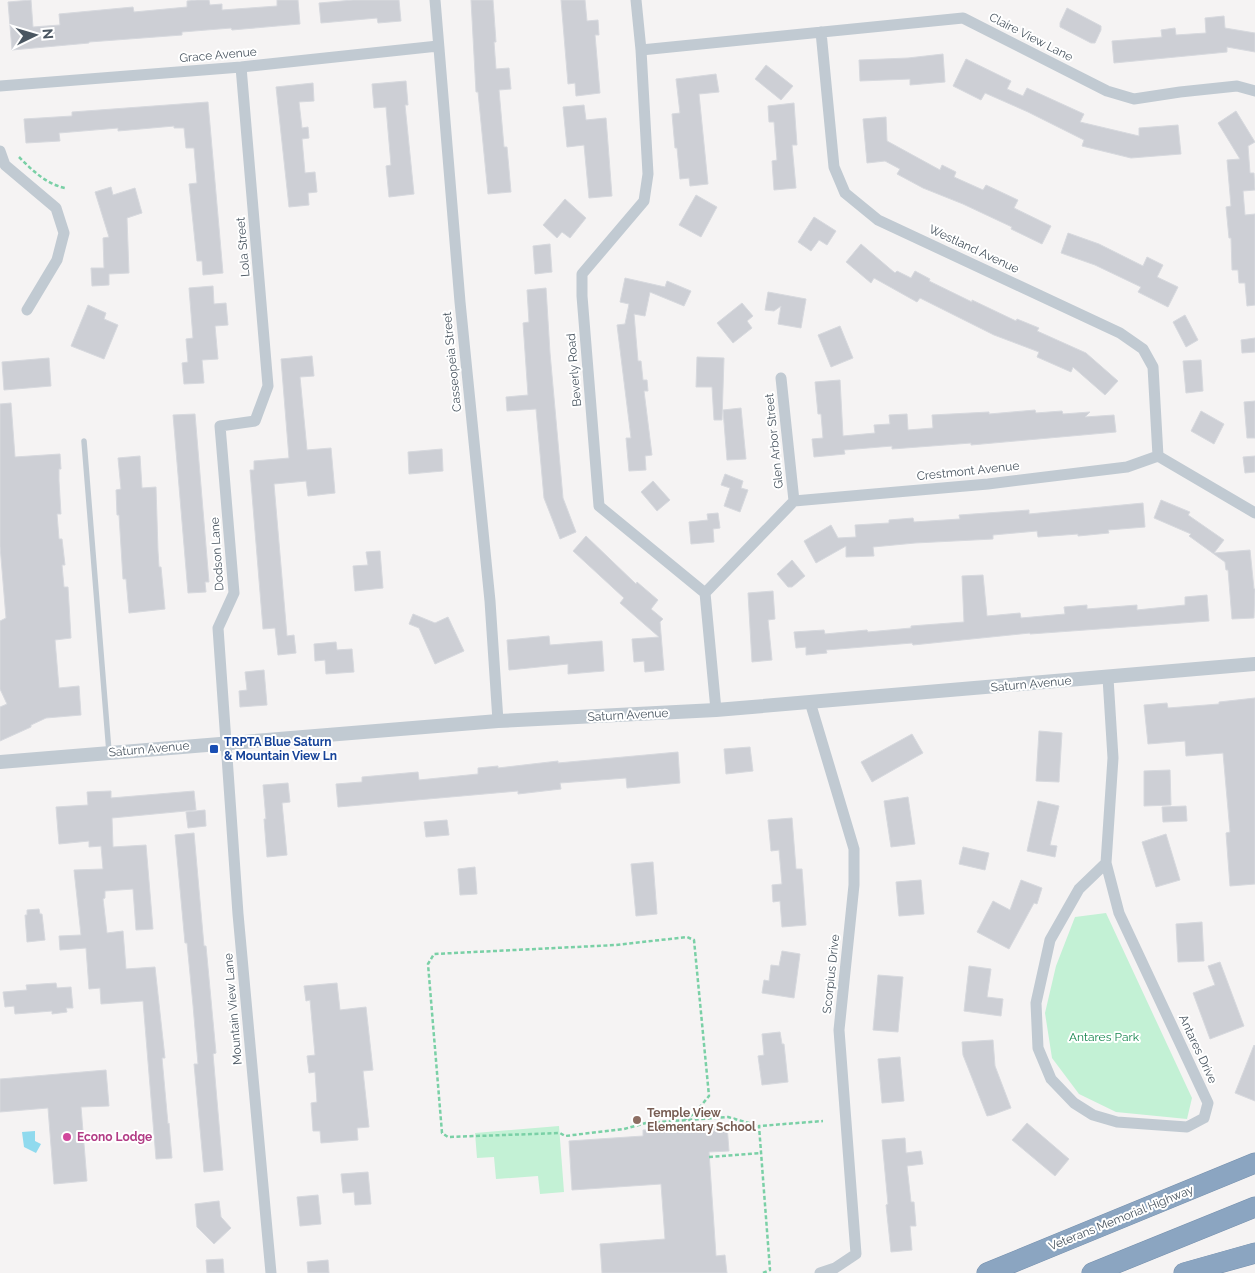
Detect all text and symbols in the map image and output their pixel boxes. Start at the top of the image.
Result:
north arrow [10,10,60,60]
street label: Claire View Lane [987,10,1075,64]
text: N [40,28,56,40]
street label: Grace Avenue [179,45,257,65]
street label: Lola Street [233,216,253,278]
street label: Westland Avenue [927,222,1021,276]
street label: Casseopeia Street [440,311,464,413]
street label: Beverly Road [564,333,584,407]
street label: Glen Arbor Street [762,393,786,489]
street label: Crestmont Avenue [916,459,1020,483]
street label: Dodson Lane [207,517,227,591]
street label: Saturn Avenue [990,673,1072,695]
street label: Saturn Avenue [587,706,669,724]
place label: TRPTA Blue Saturn & Mountain View Ln [224,735,337,763]
street label: Saturn Avenue [108,738,190,760]
marker: TRPTA Blue Saturn & Mountain View Ln [208,743,220,755]
street label: Scorpius Drive [820,934,842,1014]
street label: Mountain View Lane [221,953,245,1065]
street label: Antares Drive [1176,1012,1220,1086]
park label: Antares Park [1069,1030,1140,1044]
place label: Temple View Elementary School [647,1106,756,1134]
marker: Temple View Elementary School [631,1114,643,1126]
place label: Econo Lodge [77,1130,152,1144]
marker: Econo Lodge [61,1131,73,1143]
street label: Veterans Memorial Highway [1046,1182,1196,1254]

